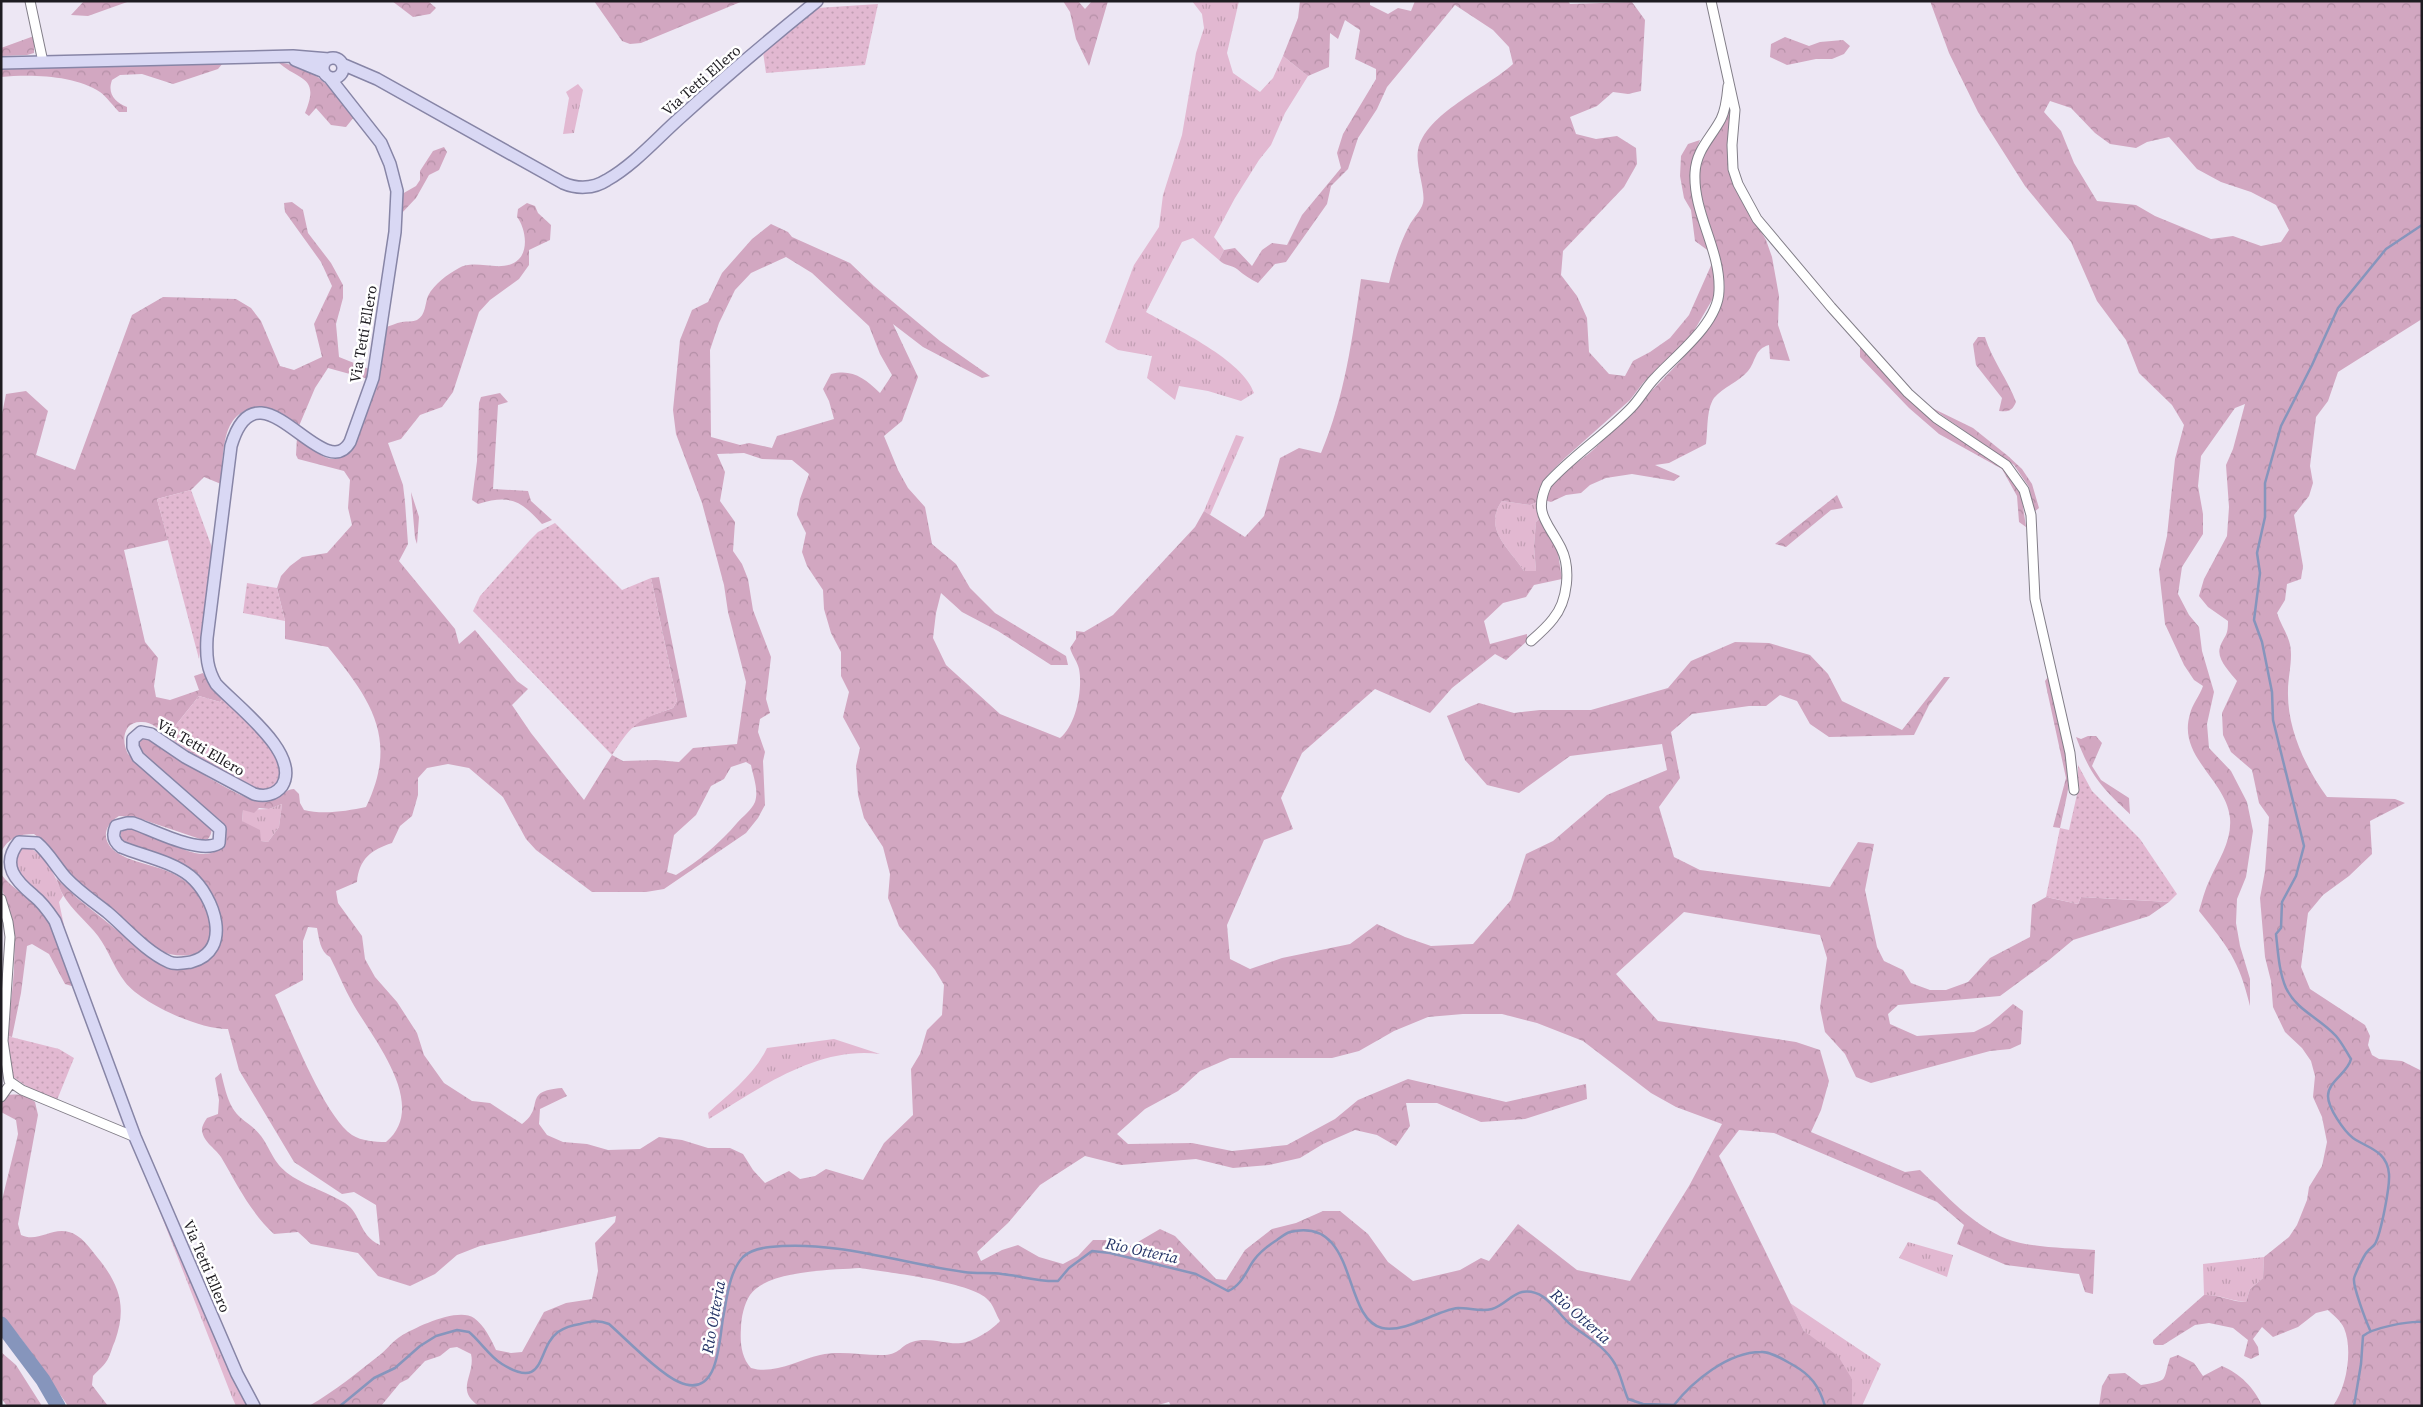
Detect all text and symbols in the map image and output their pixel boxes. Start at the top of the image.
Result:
street label: Via Tetti Ellero [657,40,745,120]
street label: Via Tetti Ellero [344,284,382,384]
street label: Via Tetti Ellero [153,713,249,781]
street label: Via Tetti Ellero [178,1217,236,1315]
water label: Rio Otteria [1103,1231,1181,1269]
water label: Rio Otteria [696,1278,730,1356]
water label: Rio Otteria [1545,1283,1617,1349]

